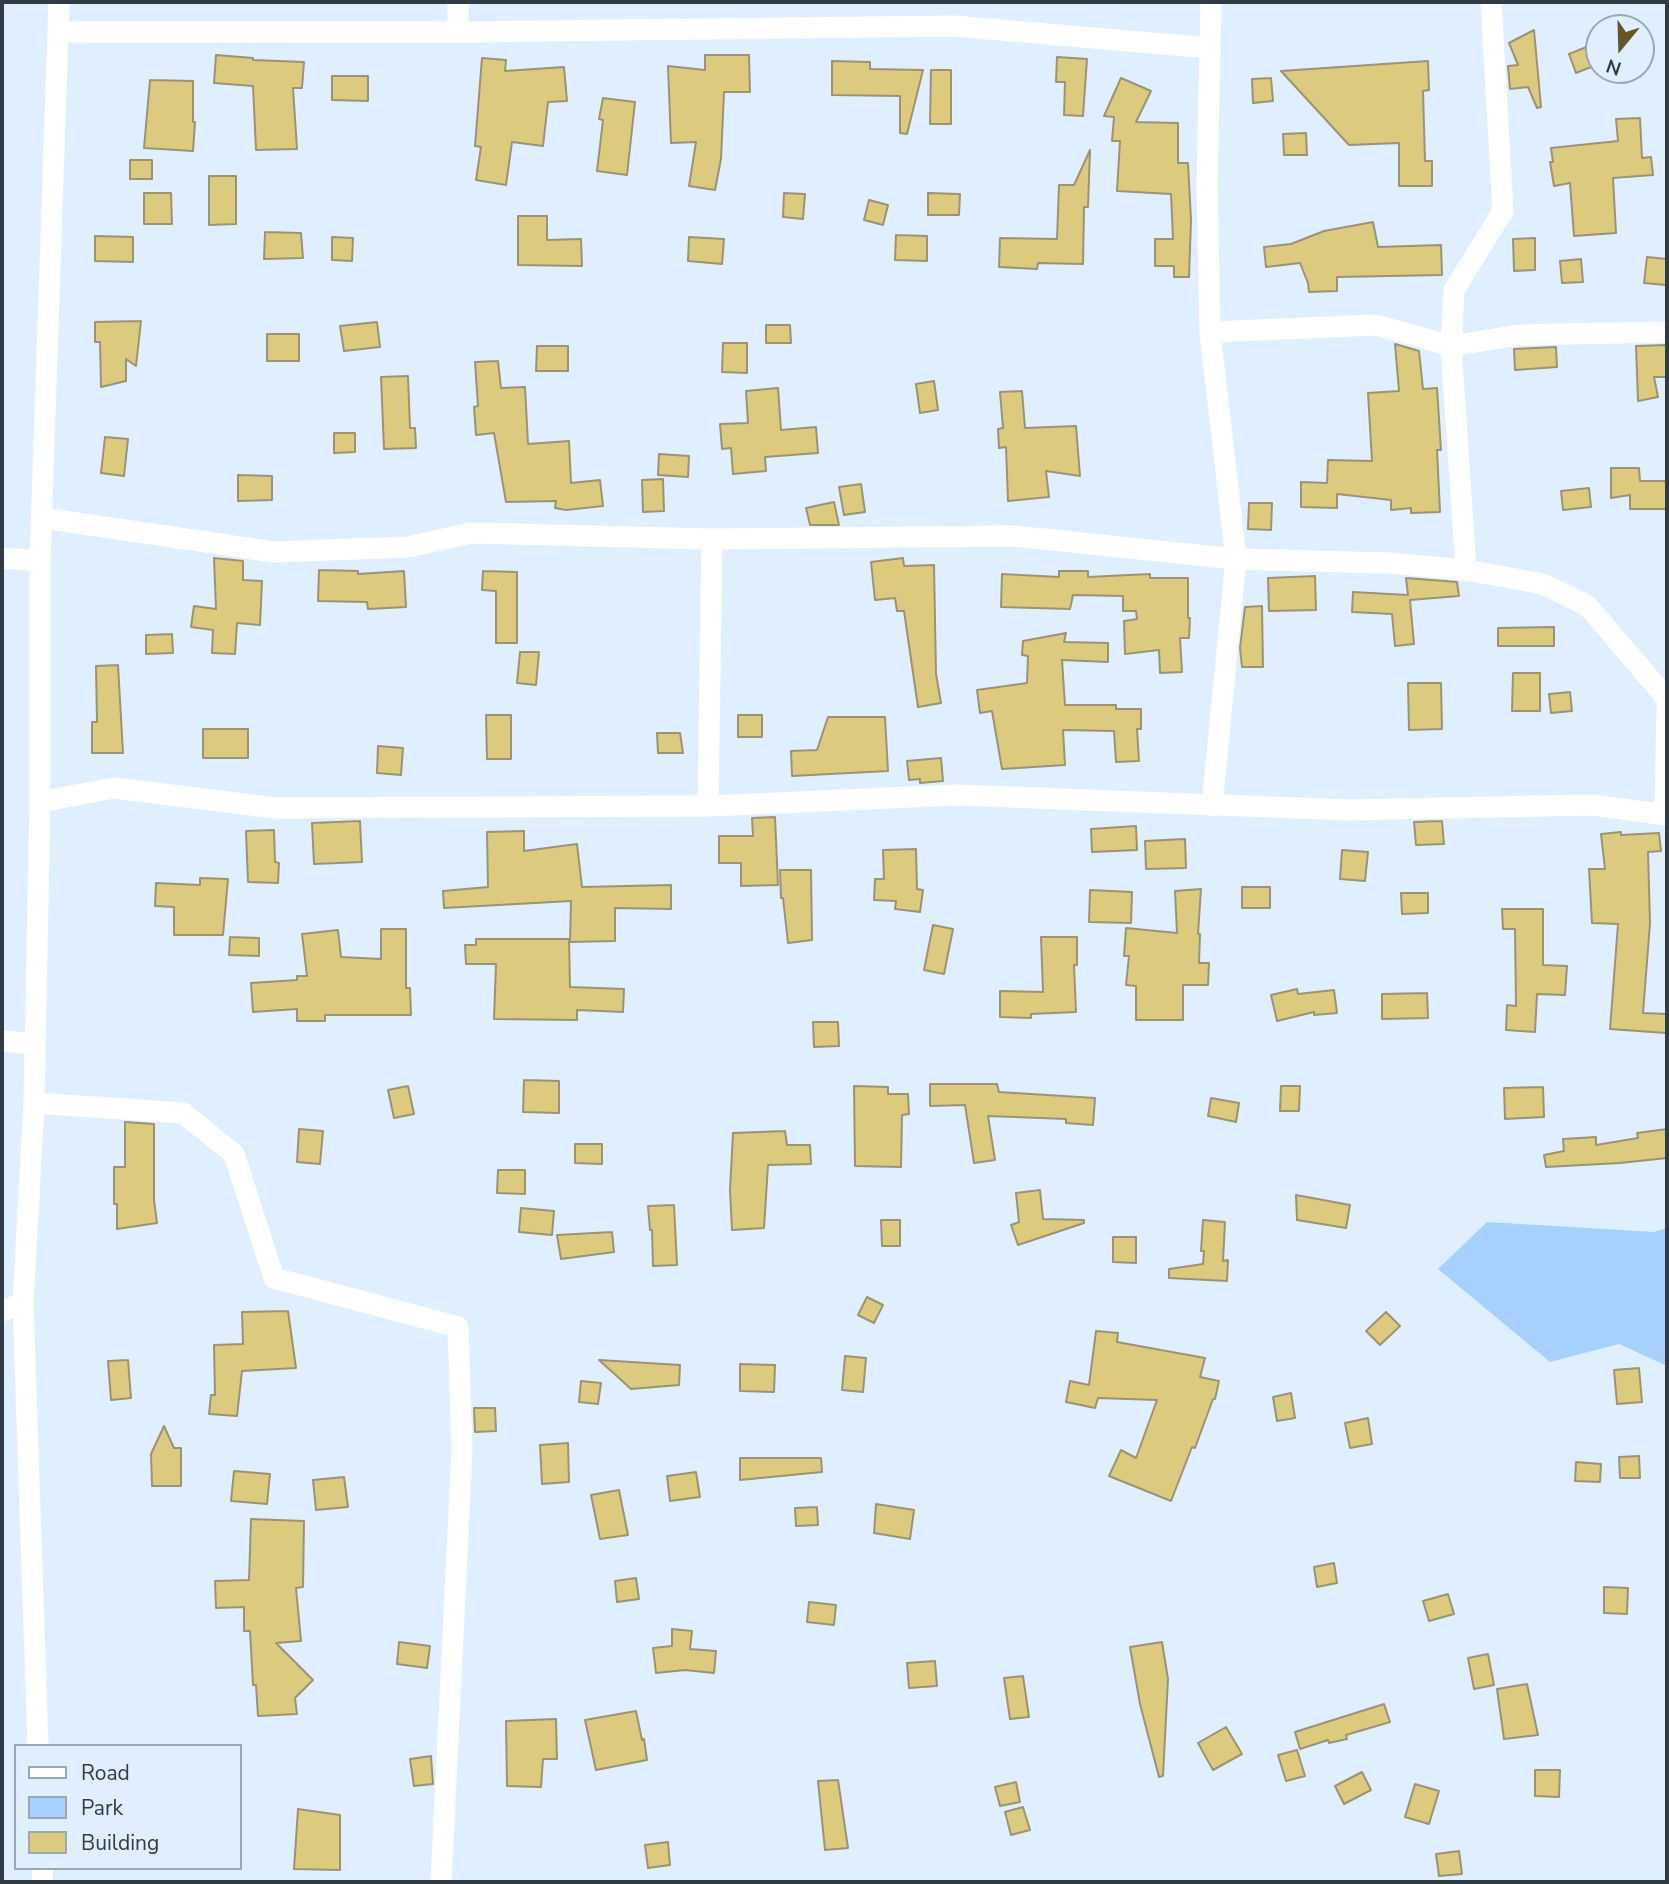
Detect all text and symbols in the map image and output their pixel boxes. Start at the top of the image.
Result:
north arrow [1585,14,1655,84]
text: N [1603,52,1625,82]
legend [14,1744,242,1870]
text: Road [81,1759,130,1787]
text: Park [81,1794,123,1822]
text: Building [81,1829,159,1857]

